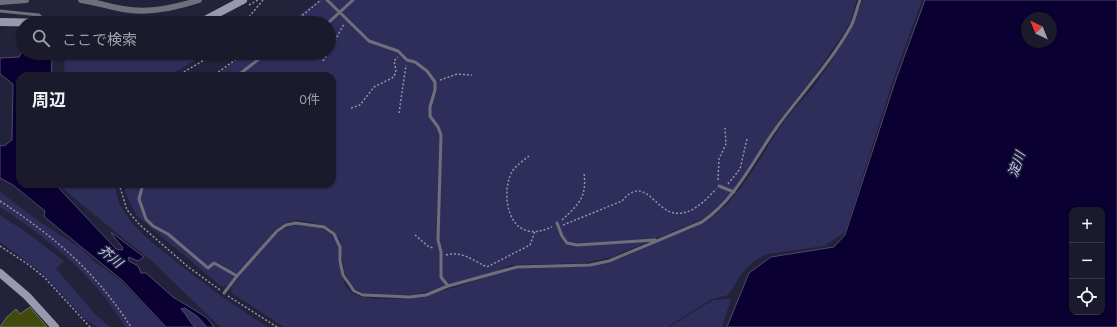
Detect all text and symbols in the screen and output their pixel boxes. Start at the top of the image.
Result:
north arrow [1021,12,1057,48]
search box [16,16,336,60]
icon: search [30,27,52,49]
text: ここで検索 [62,31,137,49]
text: 周辺 [32,90,66,110]
text: 0件 [299,92,320,107]
water label: 淀川 [1005,148,1028,179]
map controls [1069,207,1105,315]
button: + [1069,207,1105,243]
water label: 芥川 [96,242,127,272]
button: − [1069,243,1105,279]
button: locate [1069,279,1105,315]

